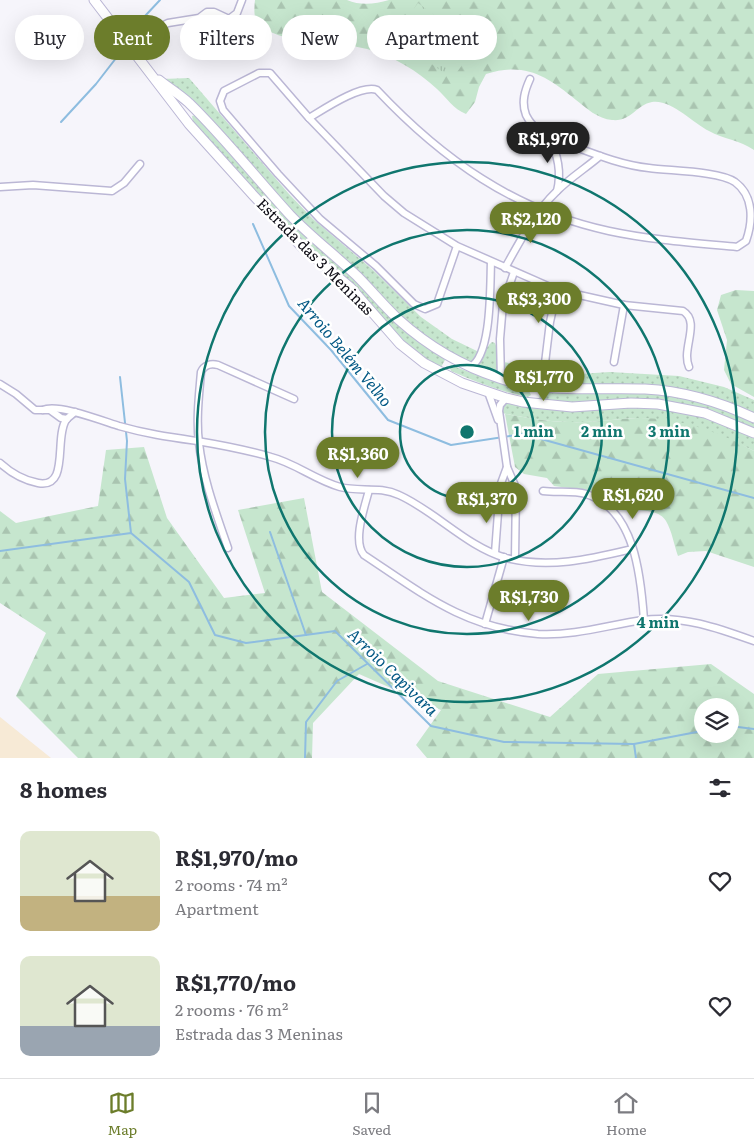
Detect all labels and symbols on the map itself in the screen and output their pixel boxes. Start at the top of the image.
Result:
pin: R$1,970 [502,121,594,164]
street label: Estrada das 3 Meninas [252,192,380,320]
pin: R$2,120 [485,202,577,244]
pin: R$3,300 [493,282,585,324]
water label: Arroio Belém Velho [293,291,399,411]
pin: R$1,770 [498,360,590,402]
text: 1 min [514,419,555,442]
text: 2 min [581,419,624,442]
text: 3 min [648,419,691,442]
centre of rings [458,423,476,441]
pin: R$1,360 [312,436,404,479]
pin: R$1,620 [587,478,679,520]
pin: R$1,370 [441,482,533,524]
pin: R$1,730 [483,580,575,622]
text: 4 min [637,610,680,633]
water label: Arroio Capivara [343,622,445,721]

